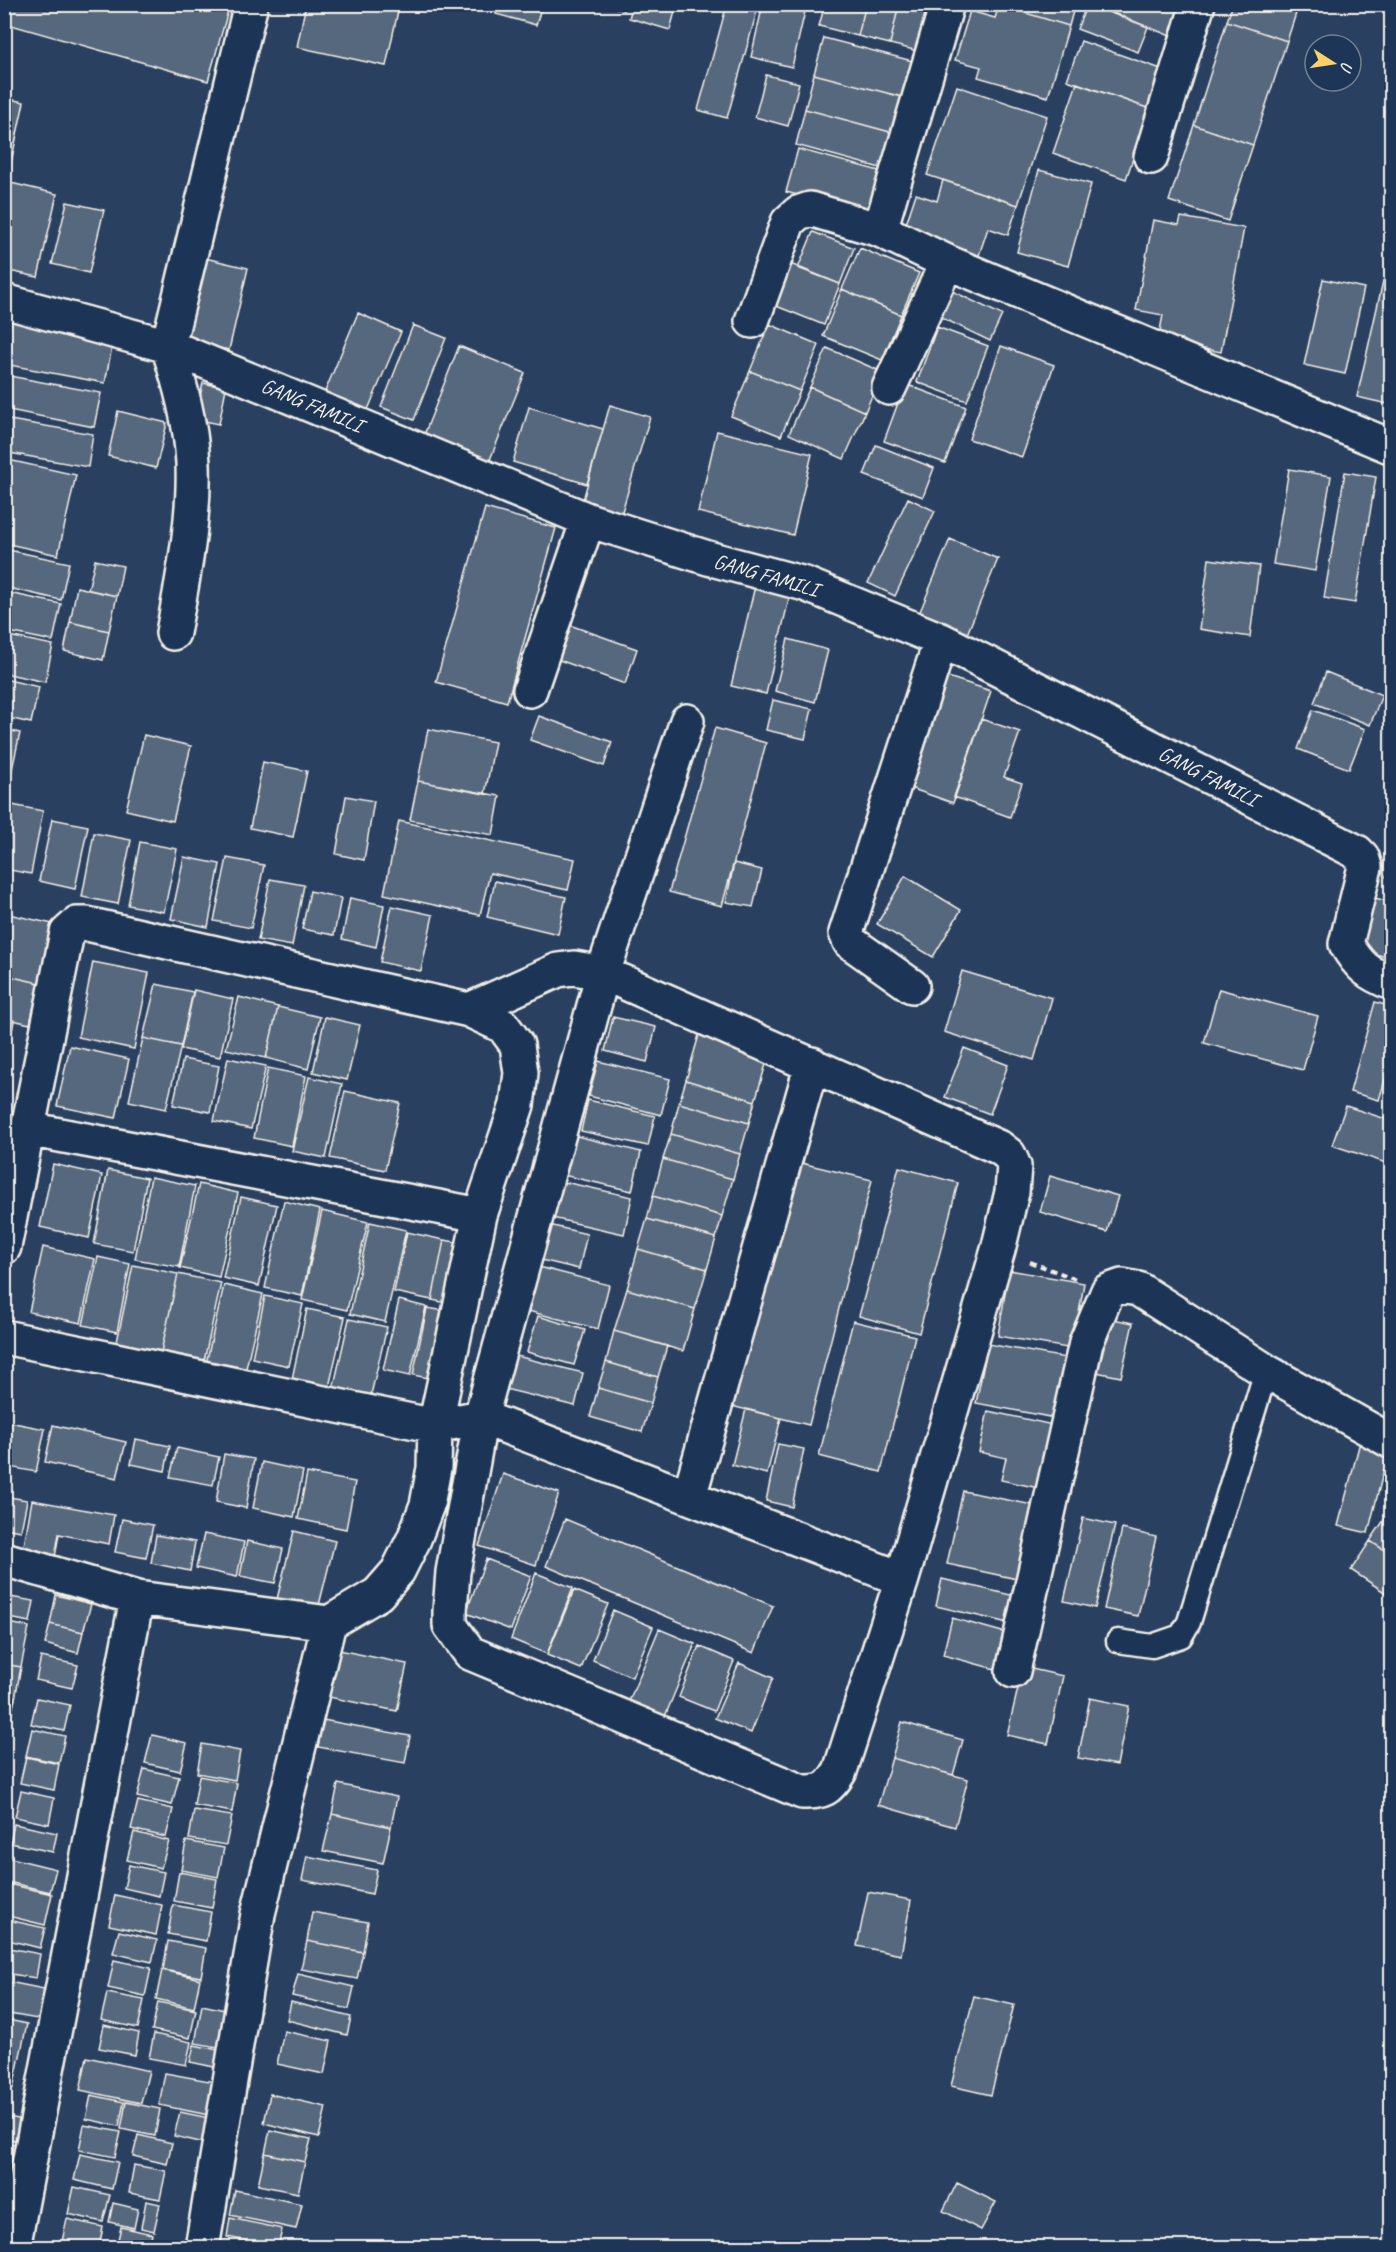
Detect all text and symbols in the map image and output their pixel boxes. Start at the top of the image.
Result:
north arrow [1303,33,1363,93]
text: U [1335,60,1357,75]
street label: GANG FAMILI [257,372,371,440]
street label: GANG FAMILI [711,548,826,604]
street label: GANG FAMILI [1154,740,1266,814]

